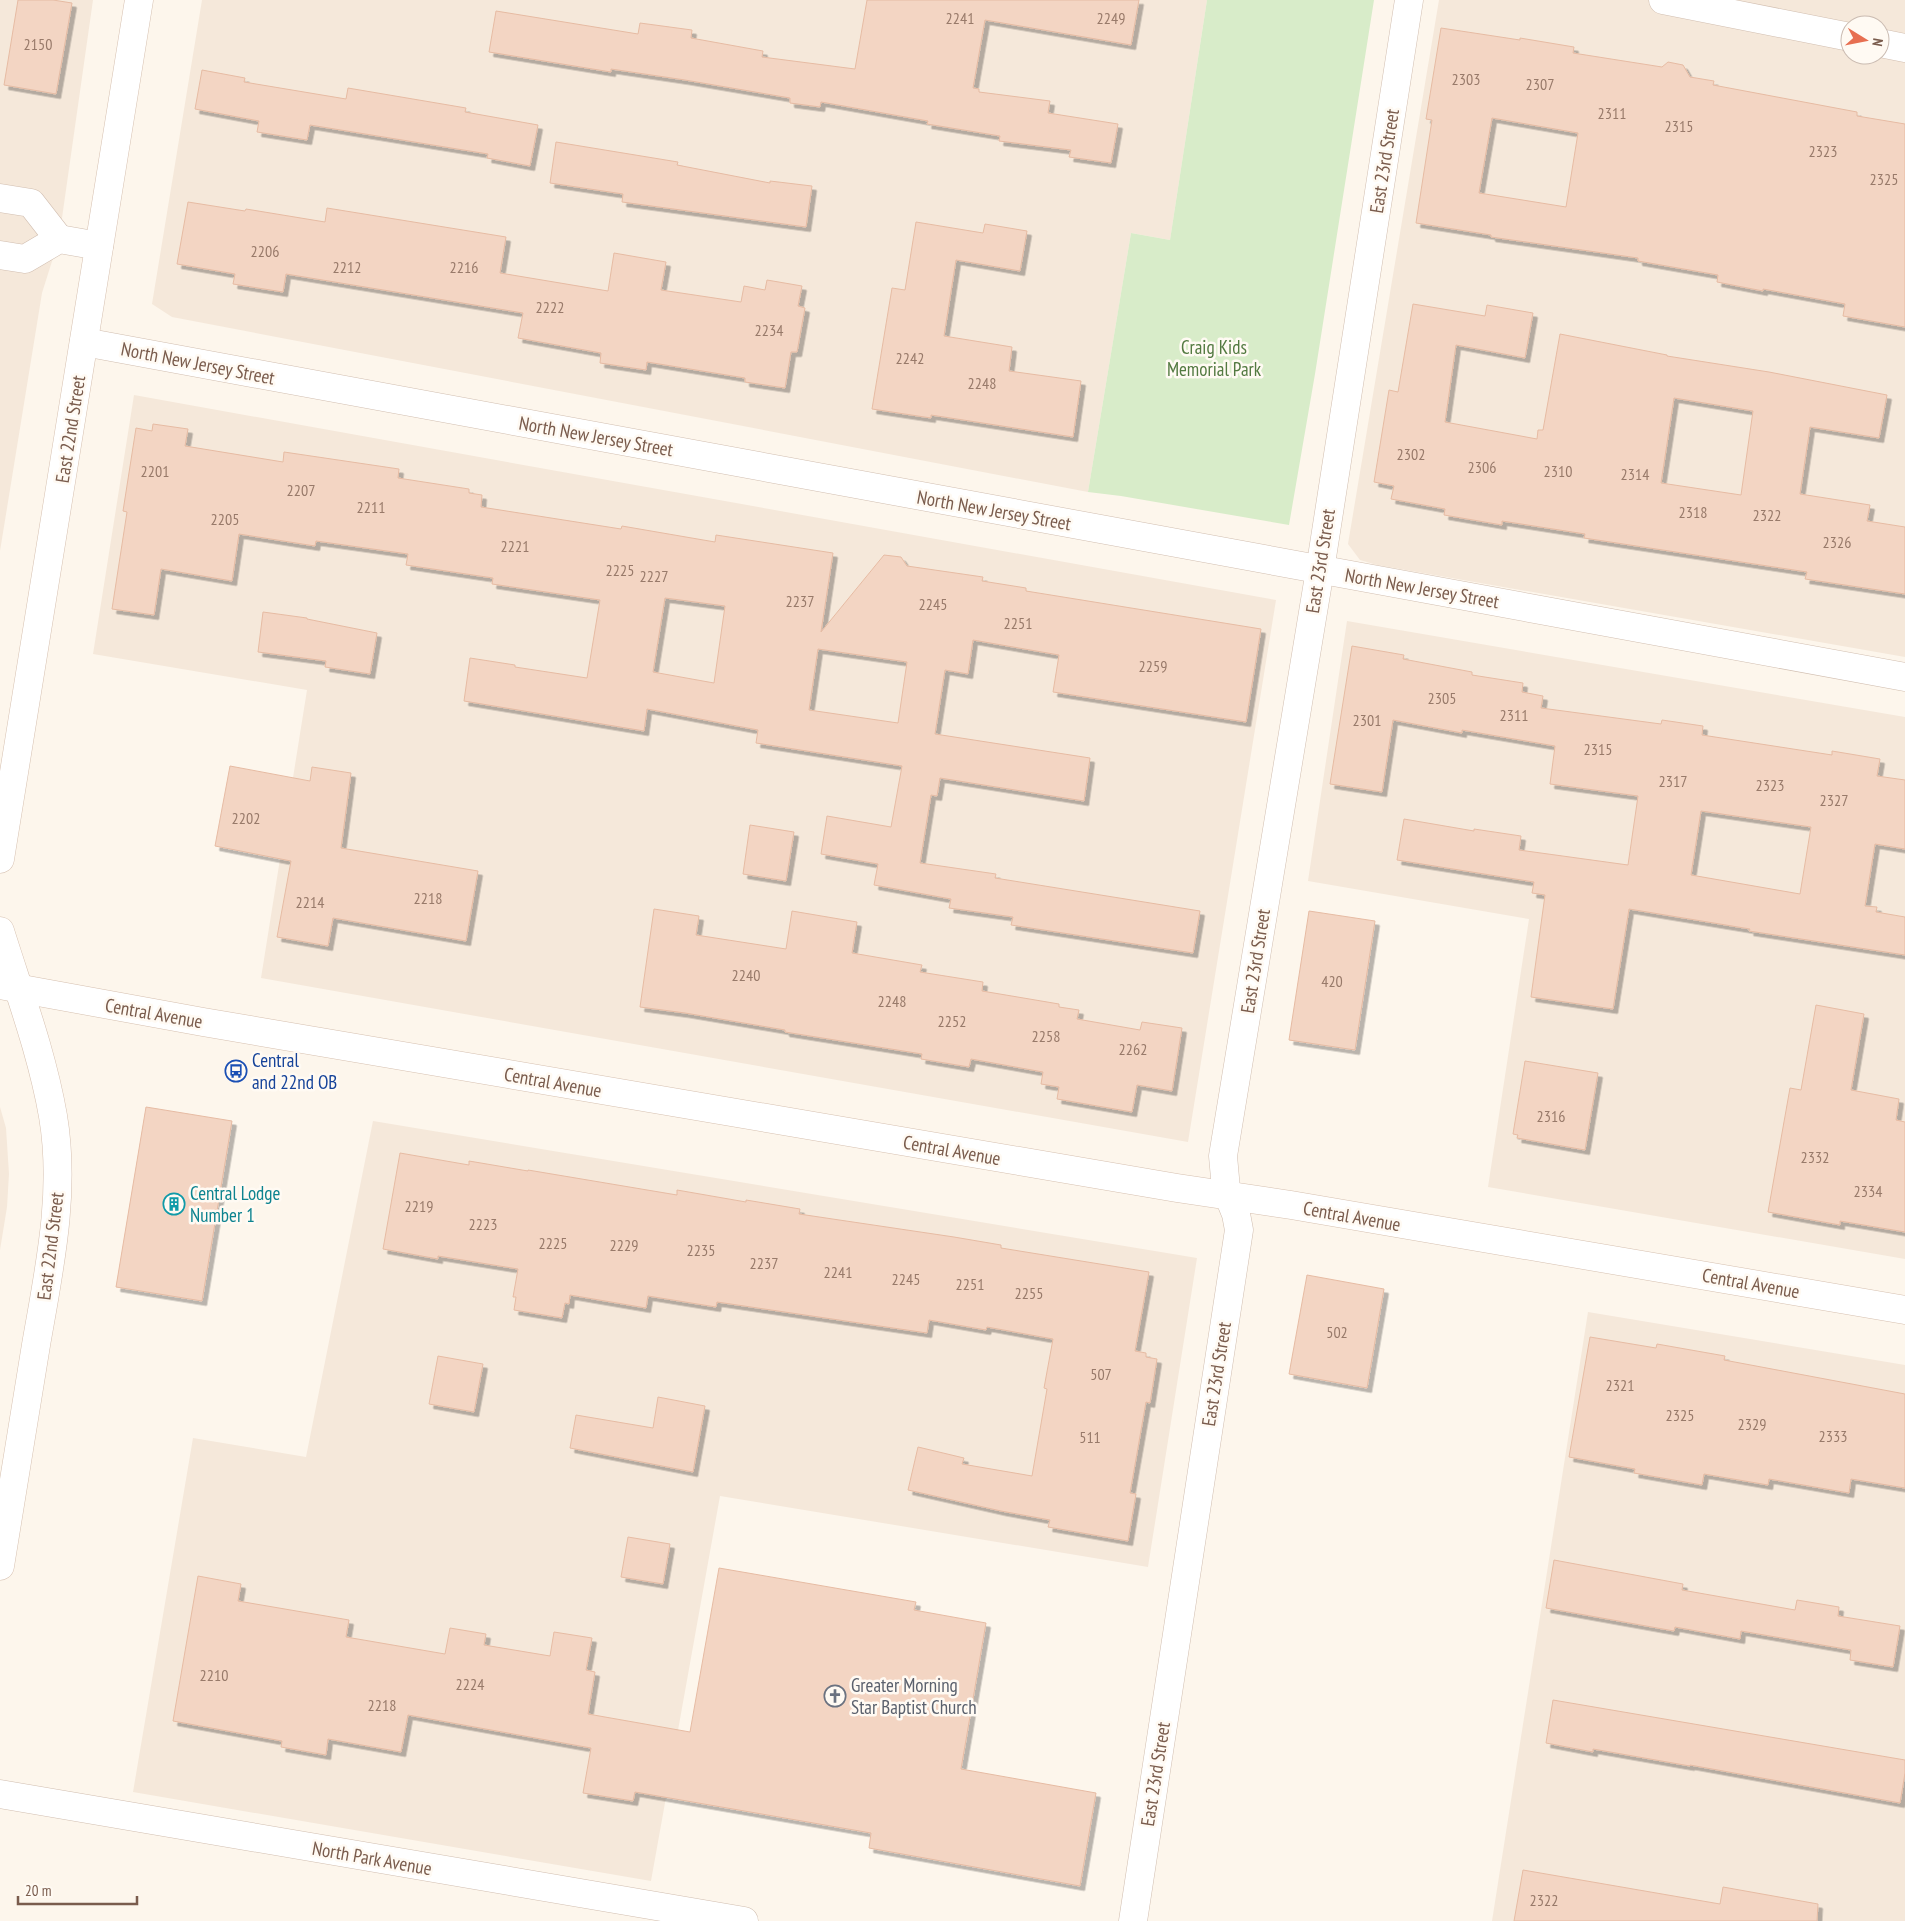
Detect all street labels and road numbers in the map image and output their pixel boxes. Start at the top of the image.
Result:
street label: East 23rd Street [1364,106,1404,215]
street label: North New Jersey Street [119,336,278,390]
street label: East 22nd Street [50,373,90,484]
street label: North New Jersey Street [517,411,676,461]
street label: North New Jersey Street [915,485,1074,535]
street label: East 23rd Street [1300,506,1340,615]
street label: North New Jersey Street [1343,563,1502,613]
street label: East 23rd Street [1235,906,1275,1015]
street label: Central Avenue [103,993,205,1033]
street label: Central Avenue [502,1062,604,1102]
street label: Central Avenue [901,1130,1003,1170]
street label: East 22nd Street [31,1190,69,1301]
street label: Central Avenue [1301,1196,1403,1236]
street label: Central Avenue [1700,1263,1802,1303]
street label: East 23rd Street [1196,1319,1236,1428]
street label: East 23rd Street [1135,1719,1175,1828]
street label: North Park Avenue [310,1836,434,1880]

